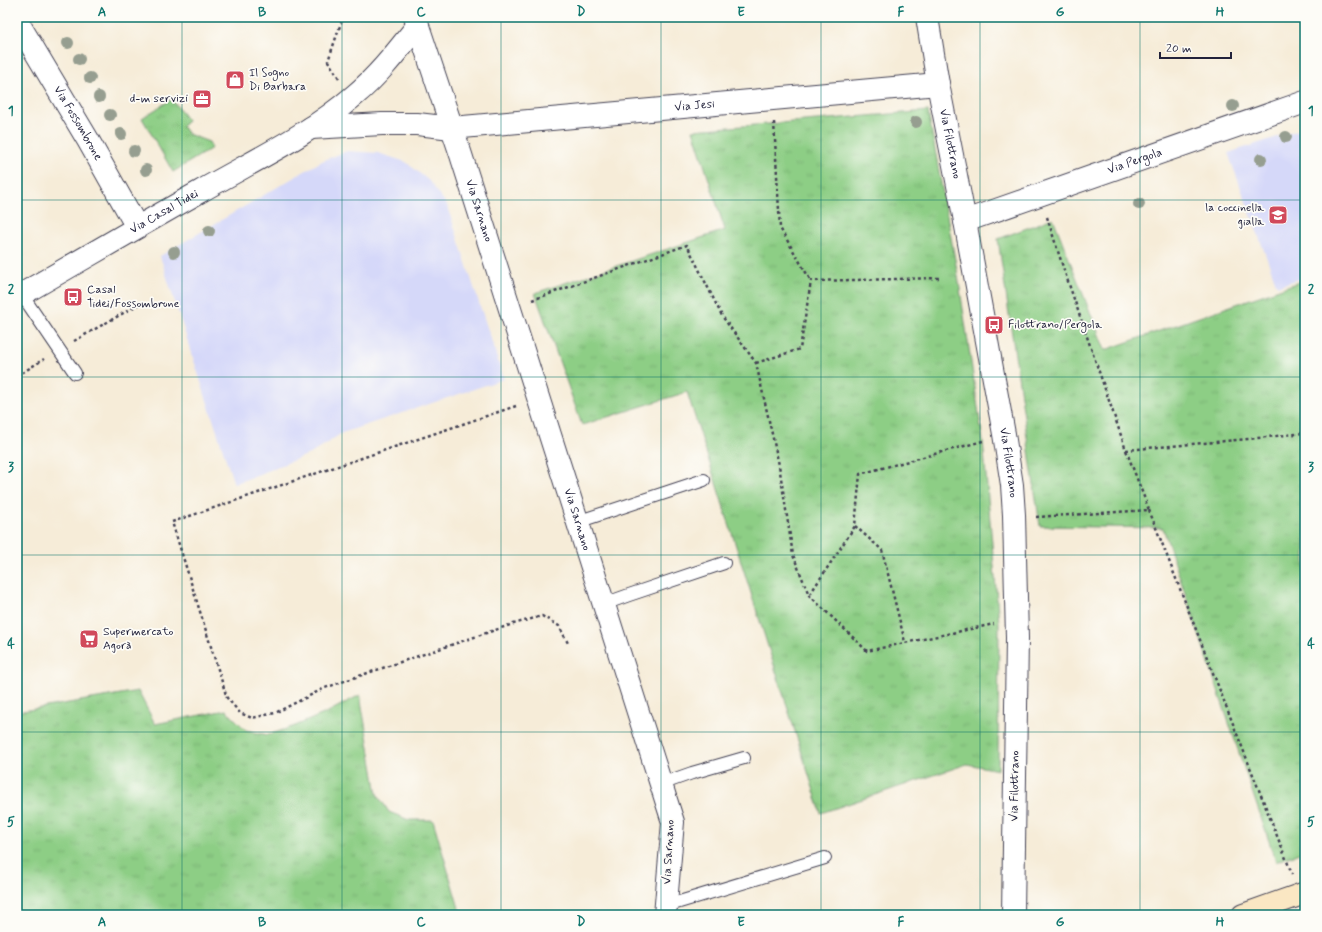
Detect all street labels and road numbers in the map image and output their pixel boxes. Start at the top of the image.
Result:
street label: Via Fossombrone [50,83,106,164]
street label: Via Jesi [674,96,716,116]
street label: Via Filottrano [935,108,965,180]
street label: Via Pergola [1105,145,1165,178]
street label: Via Sarnano [461,178,496,244]
street label: Via Casal Tidei [127,186,201,238]
street label: Via Filottrano [995,426,1021,498]
street label: Via Sarnano [559,486,594,553]
street label: Via Filottrano [1006,750,1024,821]
street label: Via Sarnano [659,819,679,885]

